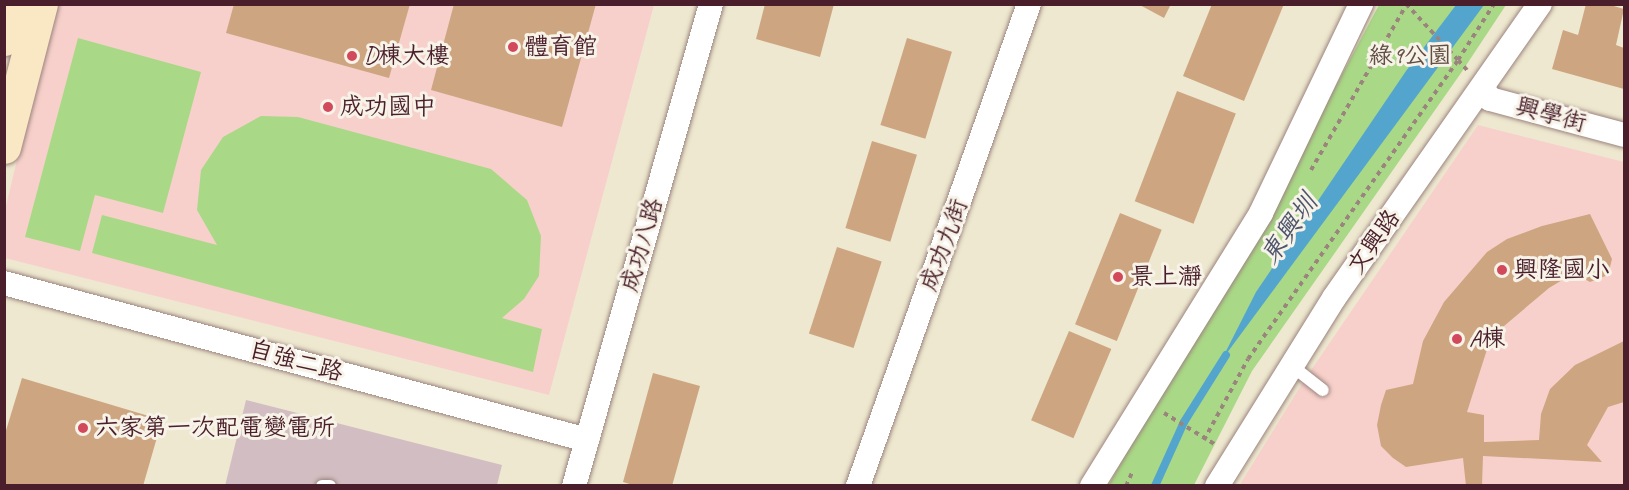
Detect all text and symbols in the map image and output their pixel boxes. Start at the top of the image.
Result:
place label: 體育館 [525,33,597,61]
marker: 體育館 [506,40,520,54]
place label: D棟大樓 [364,42,450,70]
park label: 綠9公園 [1369,42,1451,70]
marker: D棟大樓 [345,49,359,63]
street label: 興學街 [1512,92,1590,138]
place label: 成功國中 [340,93,436,121]
marker: 成功國中 [321,100,335,114]
water label: 東興圳 [1254,188,1324,270]
street label: 成功八路 [615,195,669,295]
street label: 成功九街 [914,195,974,295]
street label: 文興路 [1342,204,1406,280]
place label: 興隆國小 [1514,256,1610,284]
place label: 景上瀞 [1130,263,1202,291]
marker: 興隆國小 [1495,263,1509,277]
marker: 景上瀞 [1111,270,1125,284]
place label: A棟 [1469,325,1505,353]
marker: A棟 [1450,332,1464,346]
street label: 自強二路 [246,335,346,387]
place label: 六家第一次配電變電所 [95,414,335,442]
marker: 六家第一次配電變電所 [76,421,90,435]

